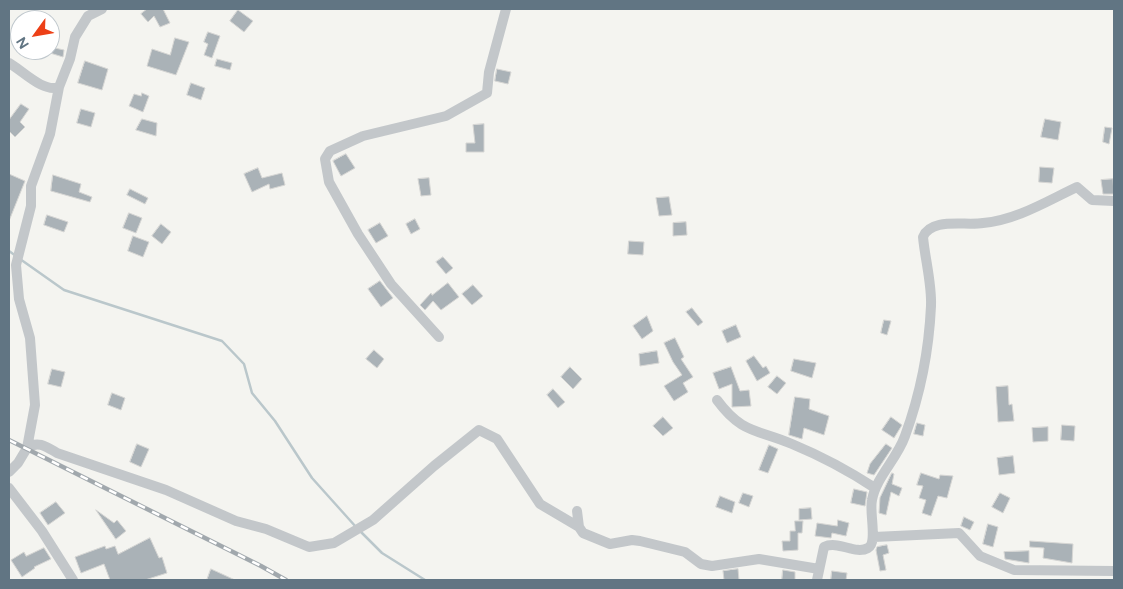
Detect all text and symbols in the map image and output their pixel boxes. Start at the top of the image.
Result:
north arrow [10,10,60,60]
text: N [13,34,33,52]

